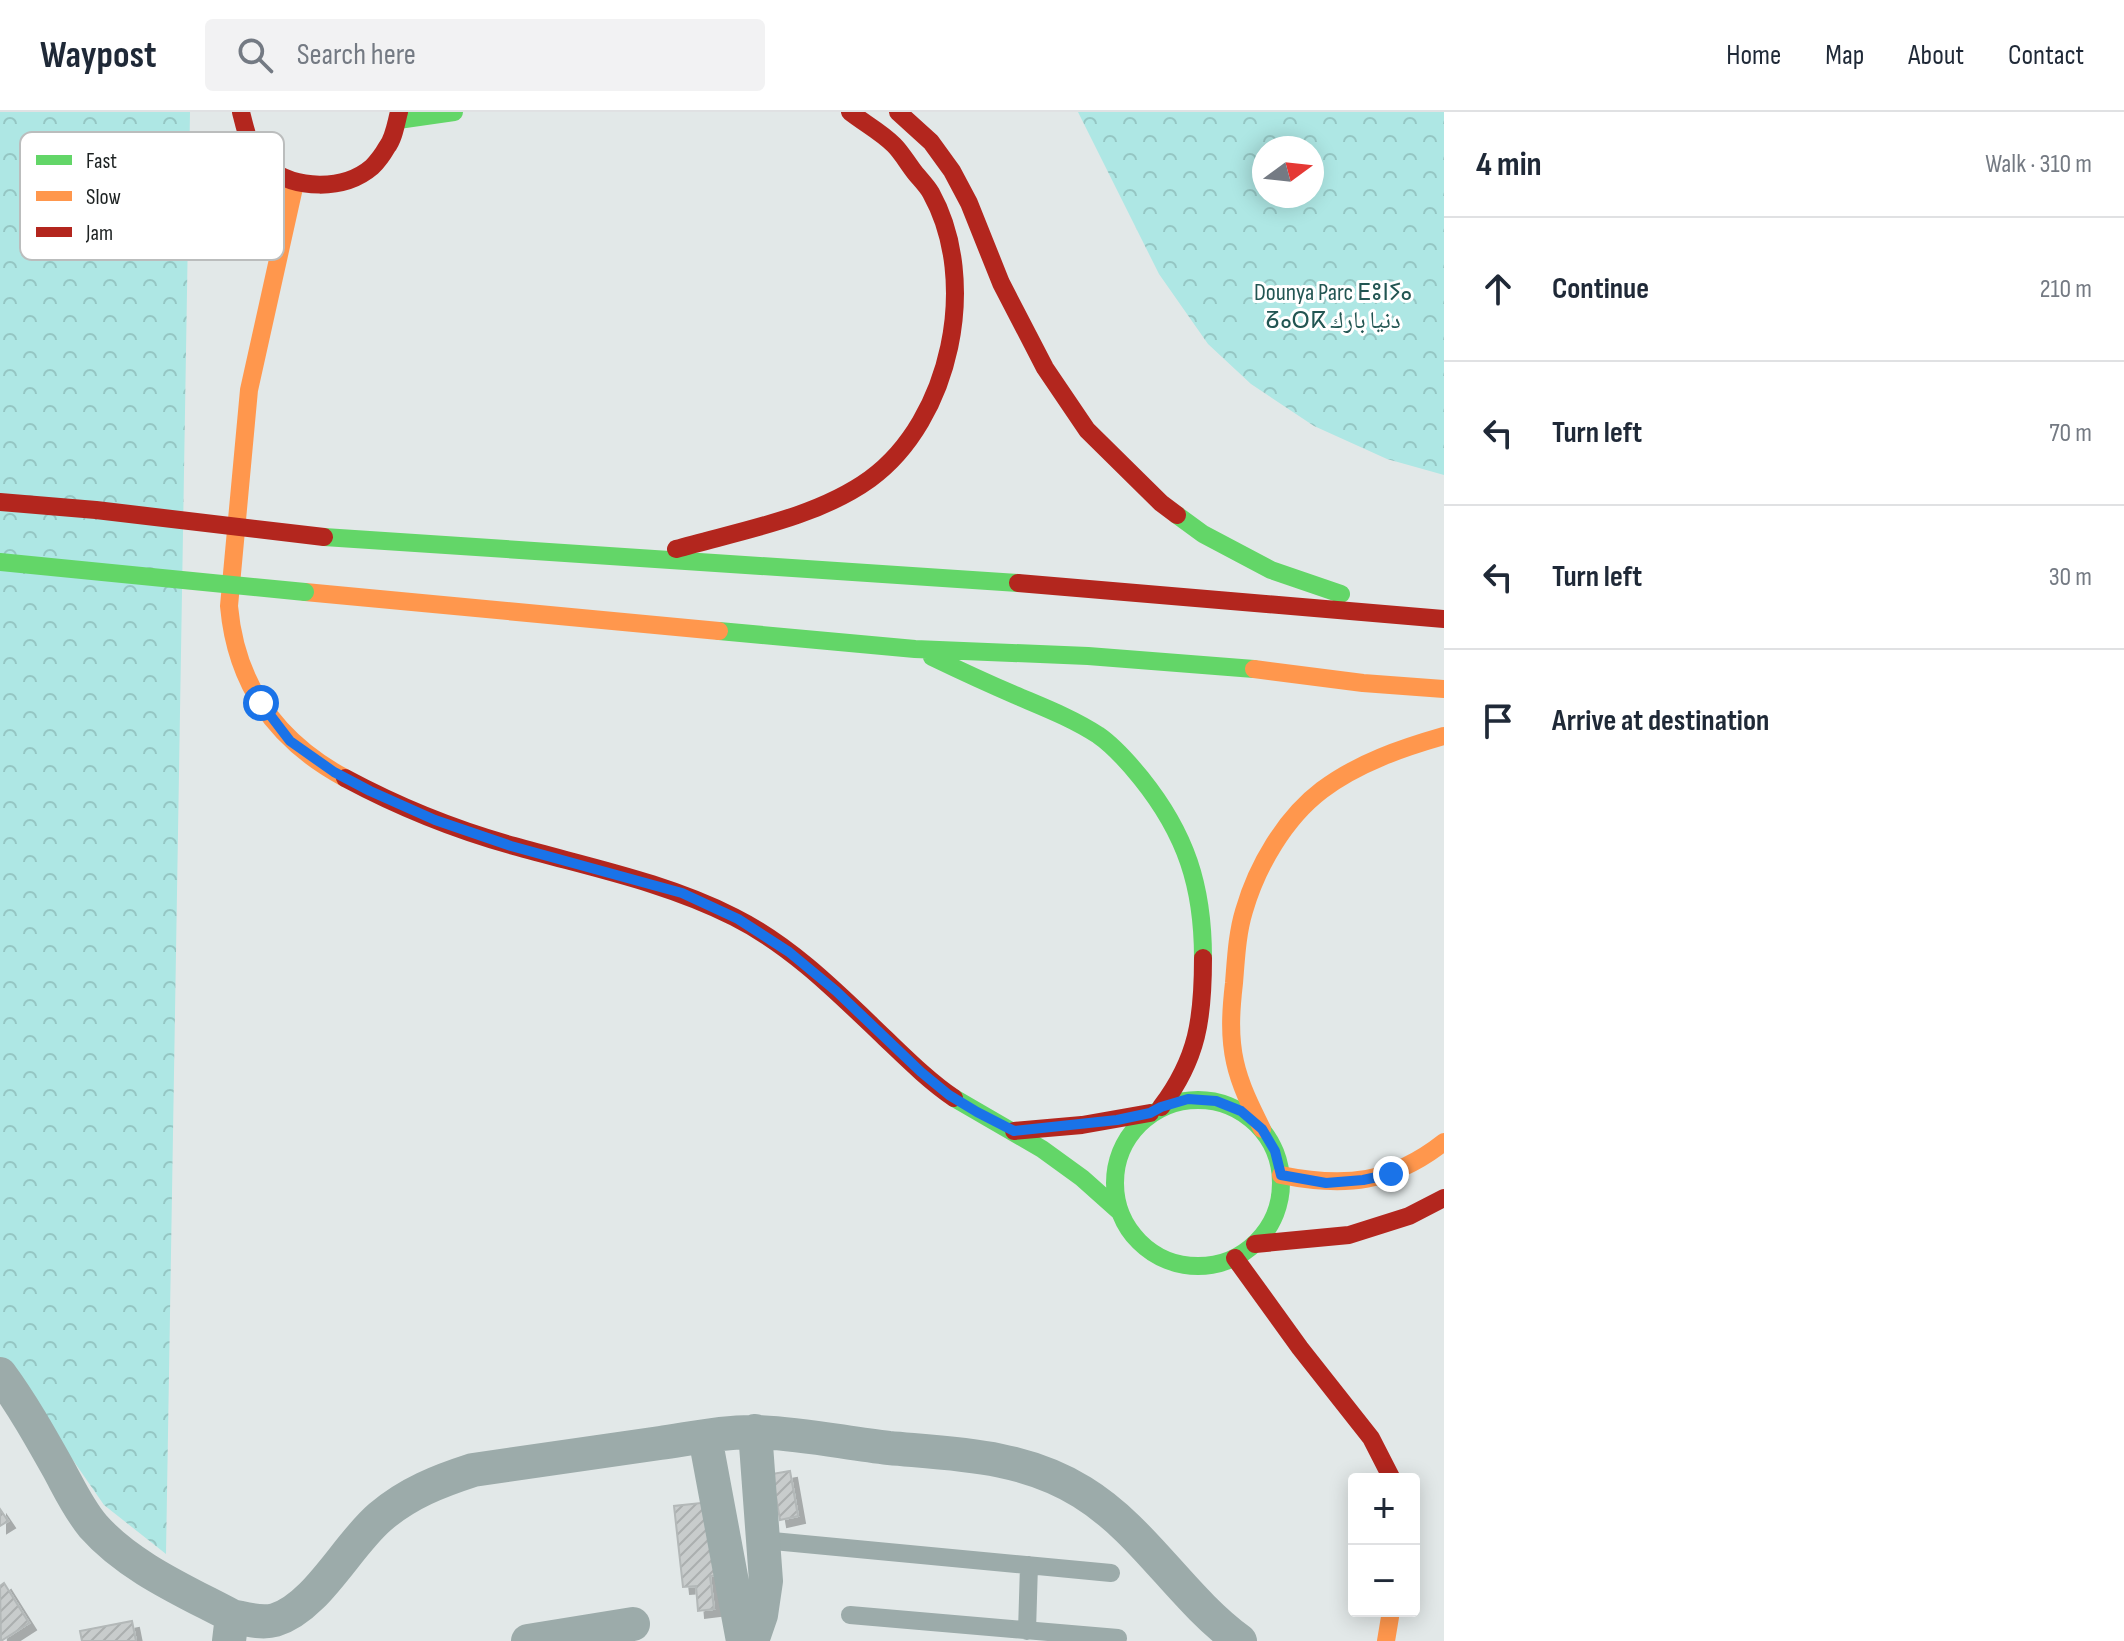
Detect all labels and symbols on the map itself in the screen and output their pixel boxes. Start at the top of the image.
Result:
legend [20,132,284,260]
north arrow [1252,136,1324,208]
text: Fast [86,148,117,175]
text: Slow [86,184,121,211]
text: Jam [85,220,113,247]
park label: Dounya Parc ⴹⵓⵏⵢⴰ ⵒⴰⵔⴽ دنيا بارك [1254,278,1412,335]
route start [243,685,279,721]
route end [1373,1156,1409,1192]

